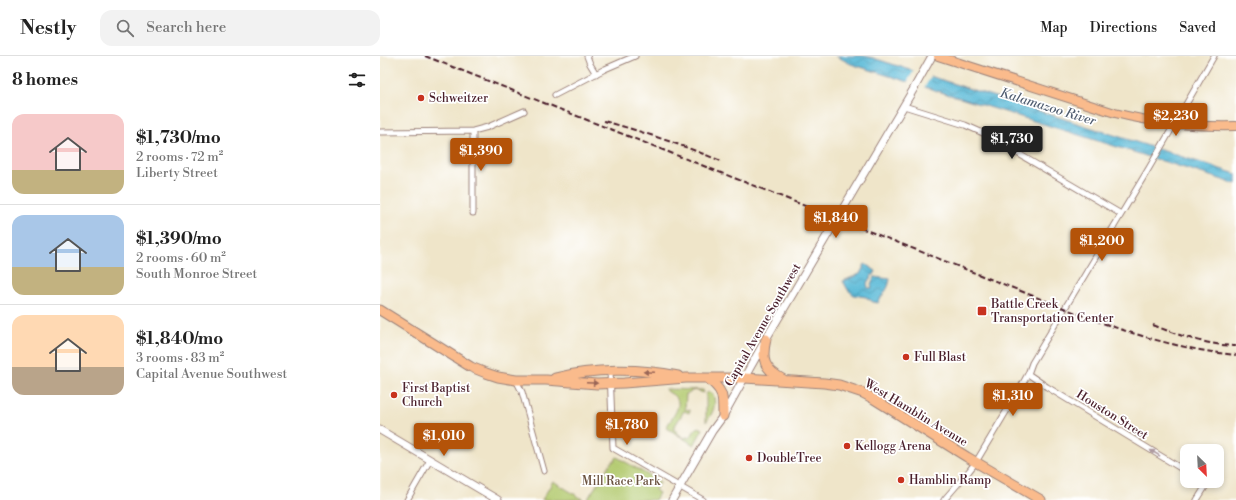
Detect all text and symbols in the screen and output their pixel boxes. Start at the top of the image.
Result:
search box [100,10,380,46]
text: Nestly [20,16,76,40]
icon: search [114,17,136,39]
text: Search here [146,18,226,37]
text: Map [1040,19,1068,37]
text: Directions [1090,19,1157,37]
text: Saved [1179,19,1216,37]
text: 8 homes [12,69,78,91]
icon: filters [346,69,368,91]
water label: Kalamazoo River [998,85,1098,129]
place label: Schweitzer [429,91,488,106]
marker: Schweitzer [416,93,426,103]
pin: $2,230 [1143,103,1209,137]
text: $2,230 [1153,108,1199,124]
pin: $1,730 [979,126,1045,160]
text: $1,730/mo [136,127,221,149]
icon: home [44,130,92,178]
text: $1,730 [991,131,1033,147]
pin: $1,390 [448,138,514,172]
text: $1,390 [459,143,503,159]
text: 2 rooms · 72 m² [136,149,223,165]
text: Liberty Street [136,165,218,181]
pin: $1,840 [803,205,869,239]
text: $1,840 [814,210,858,226]
text: $1,390/mo [136,228,222,250]
pin: $1,200 [1069,228,1135,262]
icon: home [44,231,92,279]
text: $1,200 [1079,233,1125,249]
text: 2 rooms · 60 m² [136,250,226,266]
street label: Capital Avenue Southwest [722,260,805,389]
text: South Monroe Street [136,266,257,282]
place label: Battle Creek Transportation Center [990,297,1114,326]
marker: Battle Creek Transportation Center [976,305,988,317]
text: $1,840/mo [136,328,223,350]
icon: home [44,331,92,379]
text: 3 rooms · 83 m² [136,350,224,366]
place label: Full Blast [914,350,967,365]
marker: Full Blast [901,352,911,362]
text: Capital Avenue Southwest [136,366,287,382]
one-way arrow [642,369,655,375]
street label: West Hamblin Avenue [861,376,970,450]
one-way arrow [586,380,598,387]
place label: First Baptist Church [402,381,471,410]
pin: $1,310 [980,383,1046,417]
street label: Houston Street [1073,387,1151,443]
text: $1,310 [993,388,1033,404]
marker: First Baptist Church [389,390,399,400]
pin: $1,780 [594,412,660,446]
text: $1,780 [605,417,649,433]
pin: $1,010 [411,423,477,457]
text: $1,010 [423,428,465,444]
place label: Kellogg Arena [855,439,932,454]
marker: Kellogg Arena [842,441,852,451]
north arrow [1180,444,1224,488]
map controls [1180,444,1224,488]
one-way arrow [1150,449,1160,457]
place label: DoubleTree [757,451,822,466]
marker: DoubleTree [744,453,754,463]
place label: Hamblin Ramp [909,473,991,488]
park label: Mill Race Park [582,474,661,489]
marker: Hamblin Ramp [896,475,906,485]

